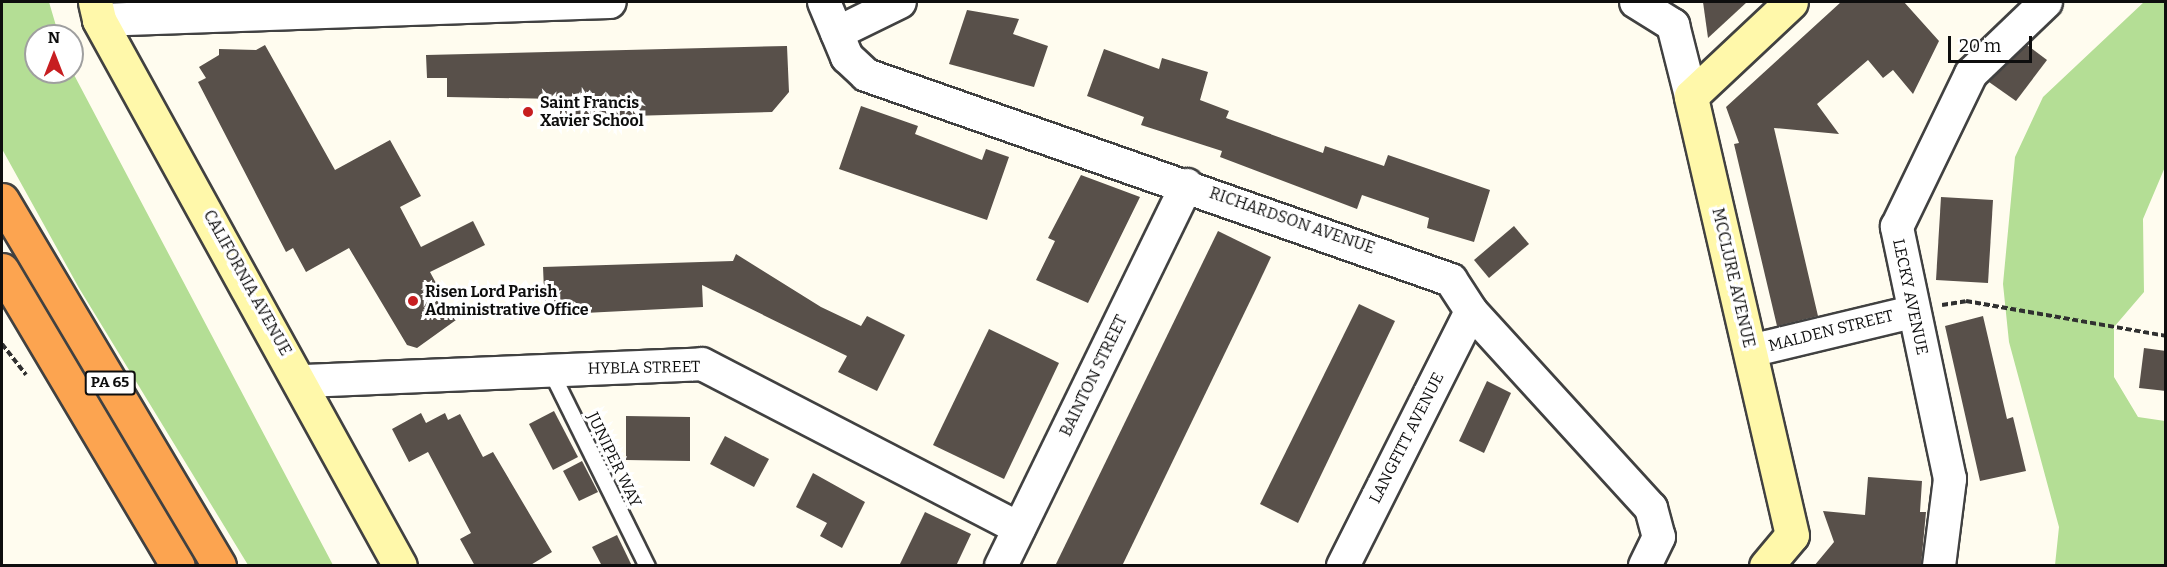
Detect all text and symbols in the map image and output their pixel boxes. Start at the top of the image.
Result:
north arrow [24,24,84,84]
scale bar [1951,24,2035,62]
text: N [48,28,60,47]
text: 20 m [1959,35,2001,57]
place label: Saint Francis Xavier School [540,93,644,131]
marker: Saint Francis Xavier School [521,105,535,119]
street label: RICHARDSON AVENUE [1207,184,1377,258]
street label: MCCLURE AVENUE [1708,206,1758,350]
street label: CALIFORNIA AVENUE [199,207,295,359]
street label: LECKY AVENUE [1888,237,1932,357]
place label: Risen Lord Parish Administrative Office [425,282,589,320]
marker: Risen Lord Parish Administrative Office [406,294,420,308]
street label: MALDEN STREET [1767,306,1895,356]
street label: BAINTON STREET [1056,312,1132,440]
street label: HYBLA STREET [588,357,700,379]
street label: LANGFITT AVENUE [1366,369,1448,507]
road number: PA 65 [84,371,136,395]
street label: JUNIPER WAY [583,409,645,511]

